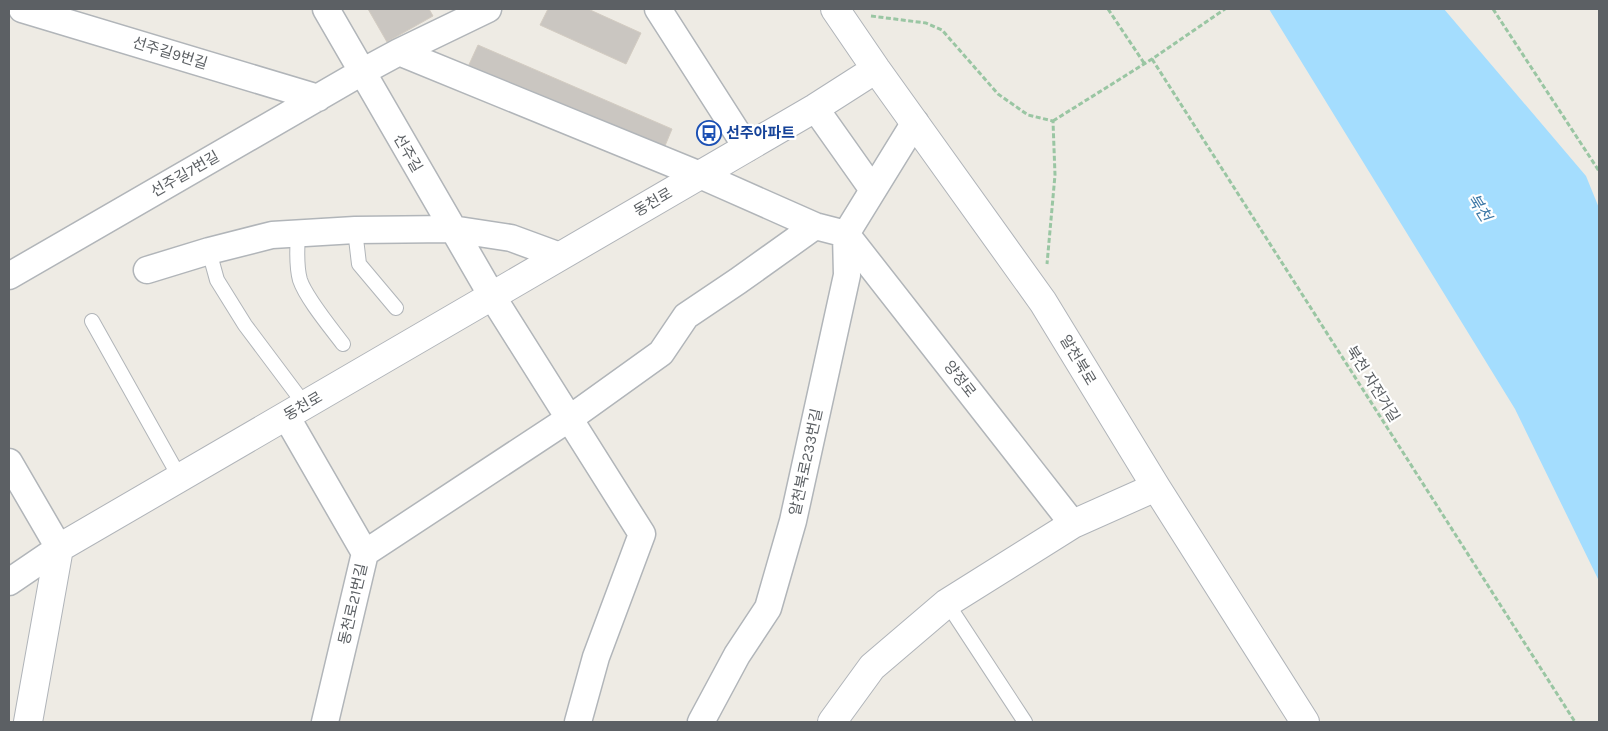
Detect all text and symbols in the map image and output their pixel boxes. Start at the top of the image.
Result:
street label: 선주길9번길 [130,33,210,73]
bus stop icon: 선주아파트 [696,120,722,146]
place label: 선주아파트 [726,124,795,142]
street label: 선주길 [390,131,426,175]
street label: 선주길7번길 [148,147,222,201]
street label: 동천로 [631,184,675,220]
water label: 북천 [1464,190,1497,227]
street label: 알천북로 [1056,332,1100,388]
street label: 북천 자전거길 [1342,343,1404,425]
street label: 양정로 [940,357,980,401]
street label: 동천로 [281,388,325,424]
street label: 알천북로233번길 [786,407,826,517]
street label: 동천로21번길 [335,562,371,646]

